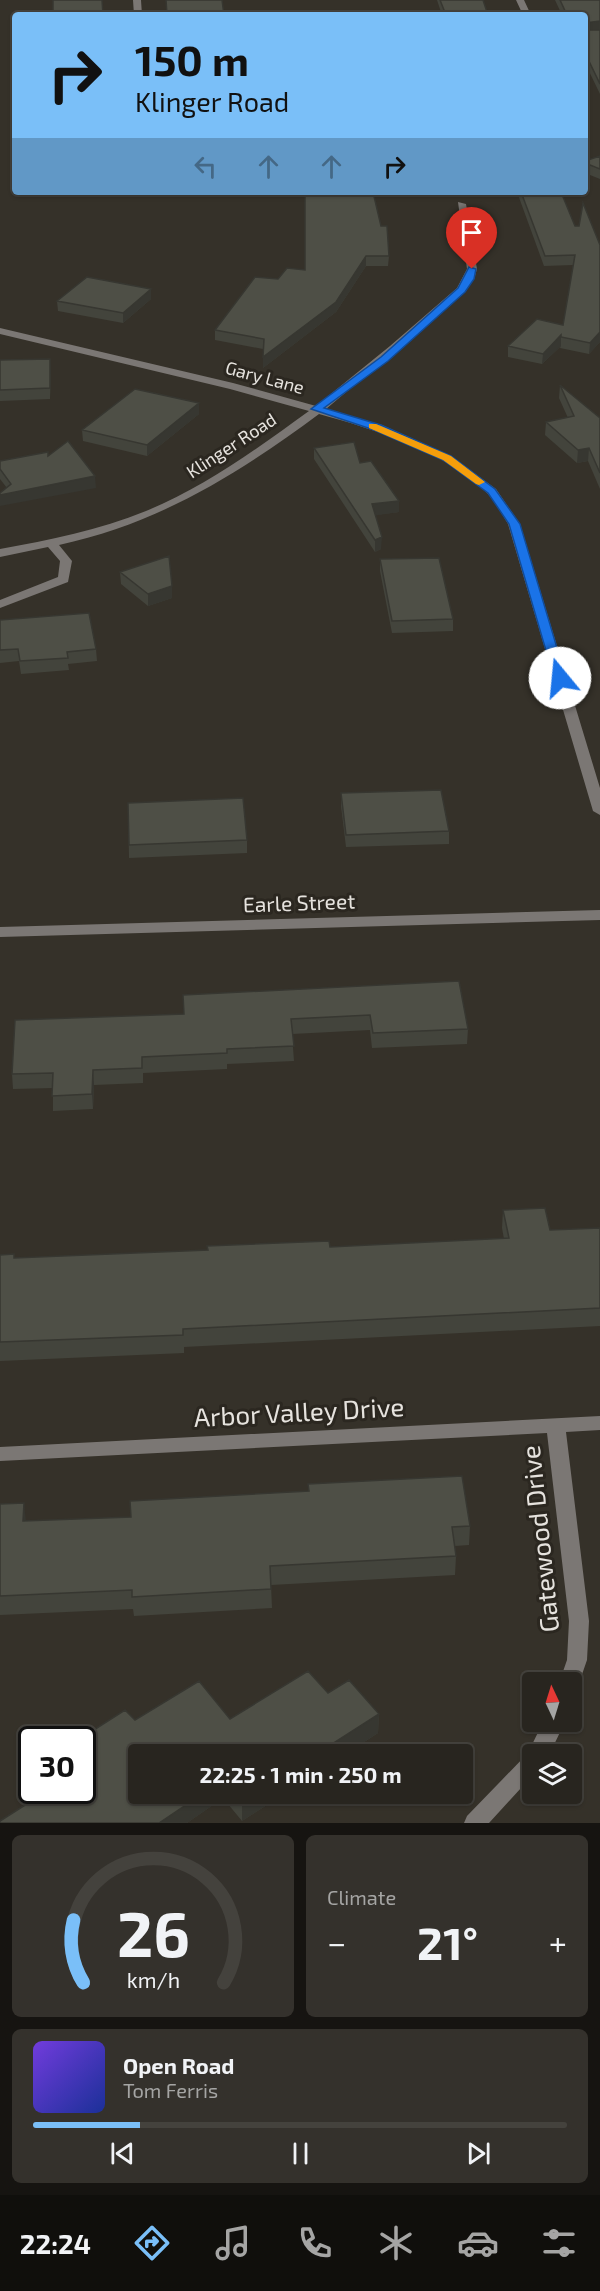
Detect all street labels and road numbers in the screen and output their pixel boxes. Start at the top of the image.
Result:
street label: Gary Lane [223,356,307,398]
street label: Klinger Road [182,408,280,482]
street label: Earle Street [242,888,356,916]
street label: Arbor Valley Drive [193,1390,405,1432]
street label: Gatewood Drive [514,1444,564,1634]

